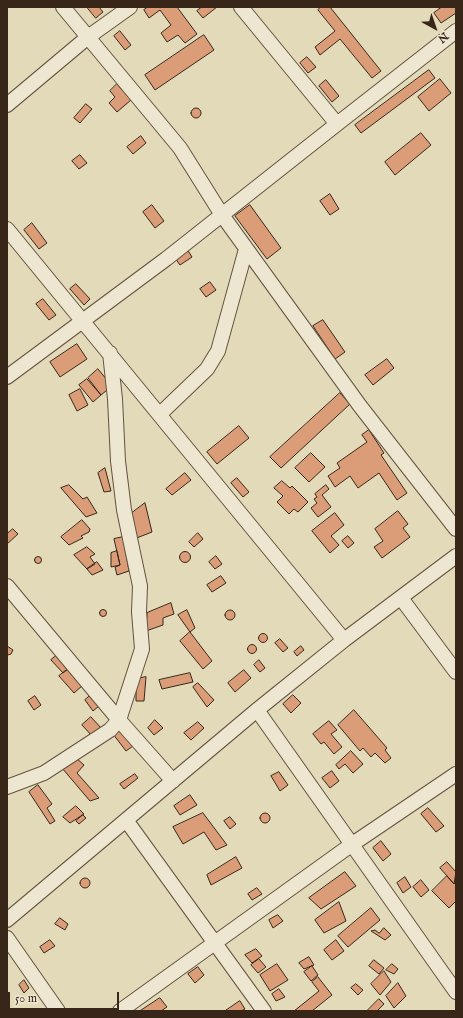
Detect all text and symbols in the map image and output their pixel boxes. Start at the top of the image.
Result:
north arrow [415,8,455,48]
text: N [435,29,451,46]
scale bar [10,984,121,1010]
text: 50 m [15,991,37,1006]

